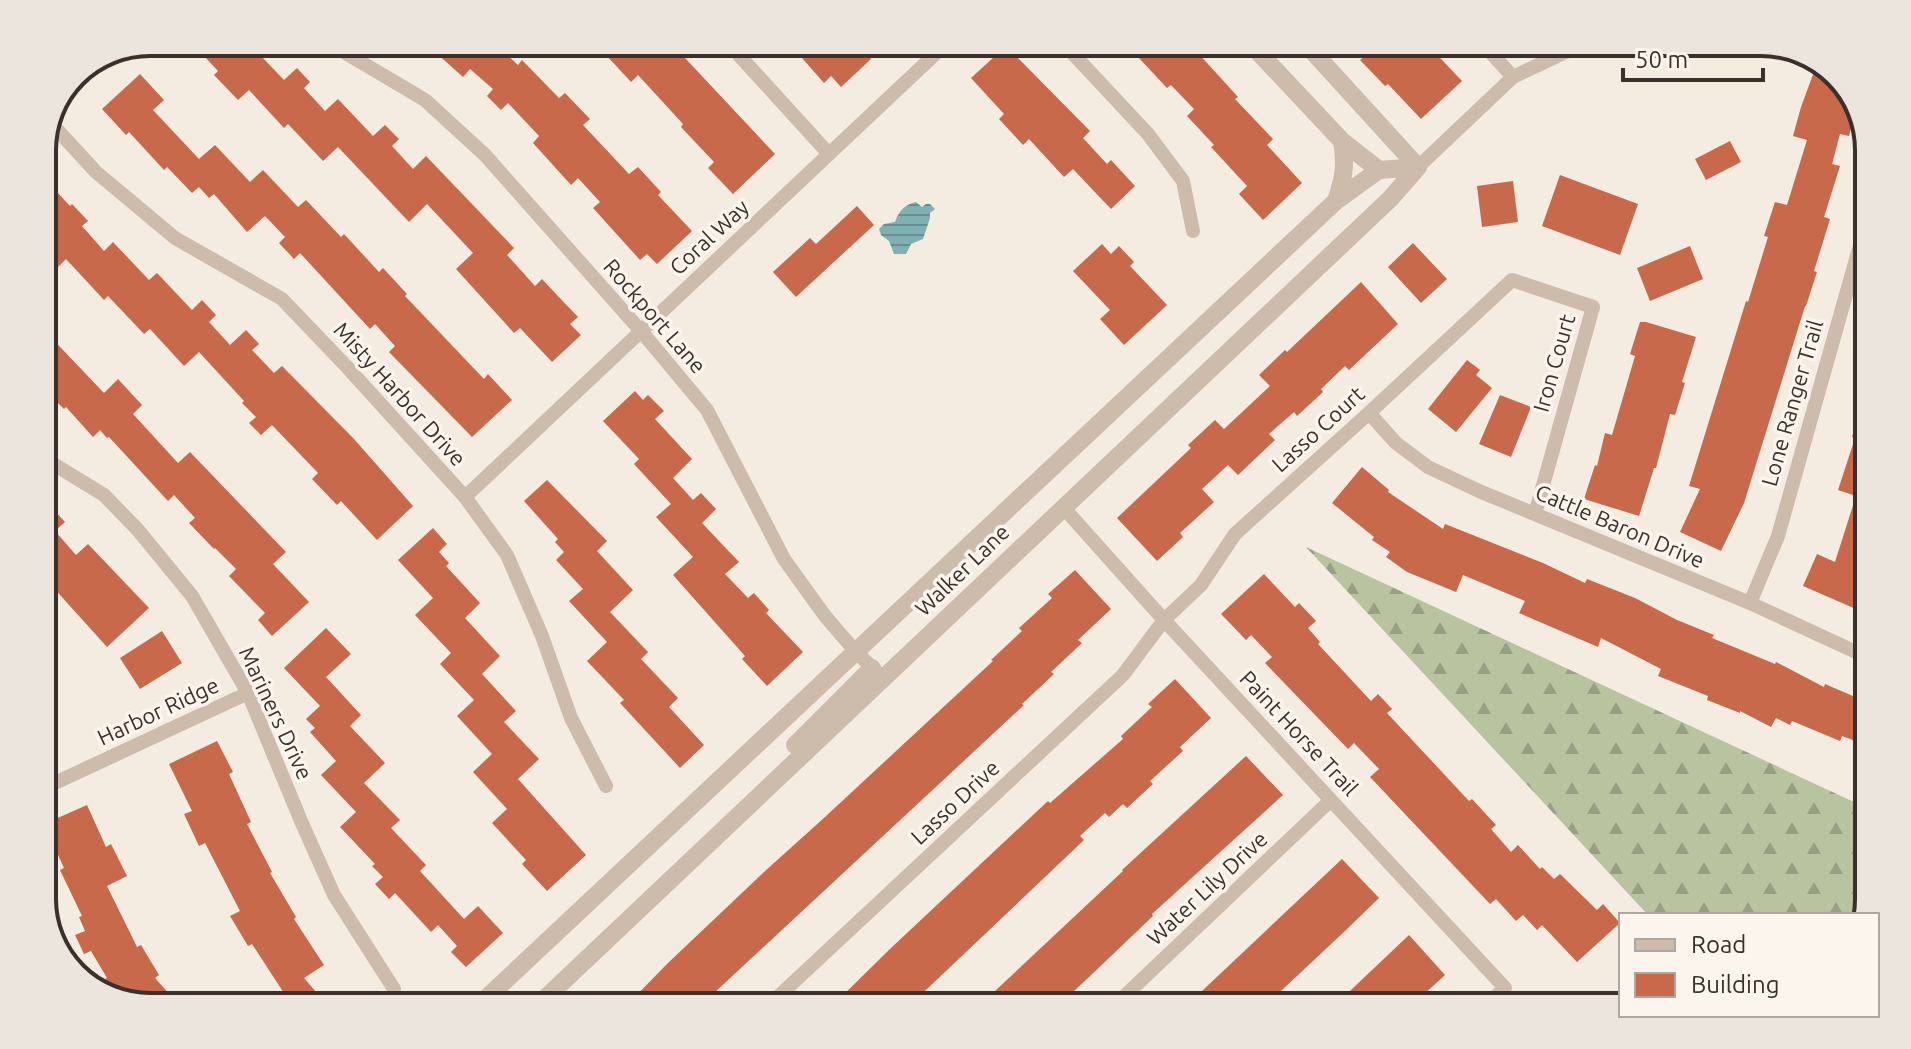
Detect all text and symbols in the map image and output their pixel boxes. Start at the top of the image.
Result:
scale bar [1623,32,1763,82]
text: 50 m [1635,46,1688,73]
street label: Coral Way [664,194,754,279]
street label: Rockport Lane [599,254,712,378]
street label: Iron Court [1528,311,1579,415]
street label: Misty Harbor Drive [329,317,471,471]
street label: Lone Ranger Trail [1756,317,1827,489]
street label: Lasso Court [1266,380,1369,477]
street label: Cattle Baron Drive [1532,479,1708,572]
street label: Walker Lane [910,519,1014,620]
street label: Mariners Drive [235,642,318,783]
street label: Paint Horse Trail [1235,665,1364,800]
street label: Harbor Ridge [93,672,222,750]
street label: Lasso Drive [905,754,1004,849]
street label: Water Lily Drive [1141,826,1272,950]
legend [1619,913,1879,1017]
text: Road [1691,931,1746,958]
text: Building [1691,971,1779,998]

